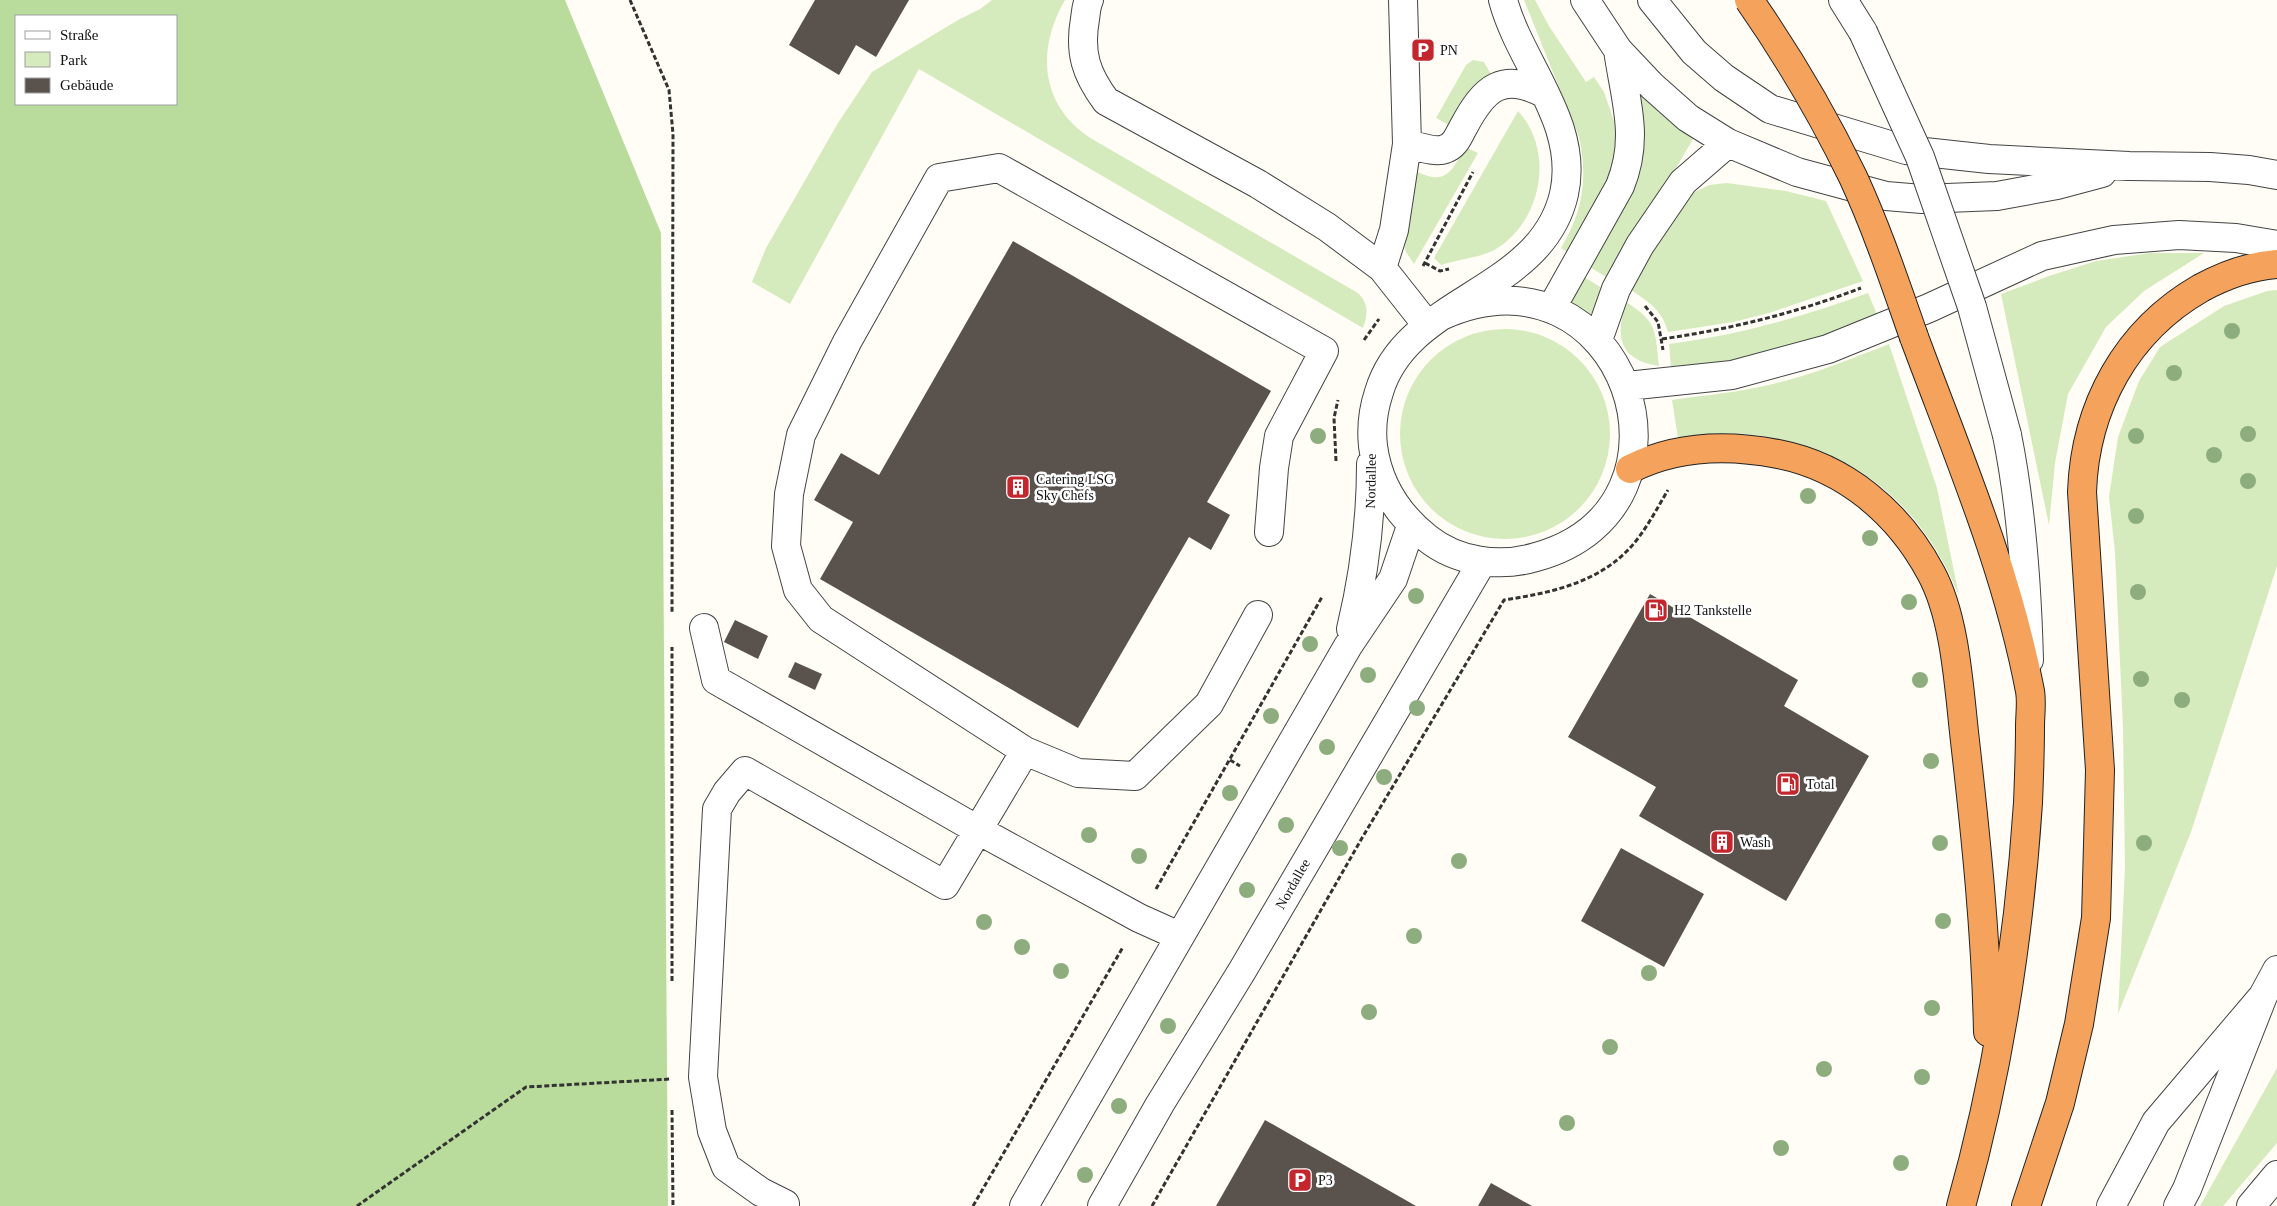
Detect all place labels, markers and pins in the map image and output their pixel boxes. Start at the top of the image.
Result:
parking icon: PN [1410,37,1436,63]
place label: PN [1440,43,1458,58]
place label: Catering LSG Sky Chefs [1036,472,1114,503]
building icon: Catering LSG Sky Chefs [1005,474,1031,500]
fuel station icon: H2 Tankstelle [1643,597,1669,623]
place label: H2 Tankstelle [1674,603,1752,618]
fuel station icon: Total [1775,771,1801,797]
place label: Total [1806,777,1835,792]
building icon: Wash [1709,829,1735,855]
place label: Wash [1740,835,1771,850]
parking icon: P3 [1287,1167,1313,1193]
place label: P3 [1318,1173,1333,1188]

